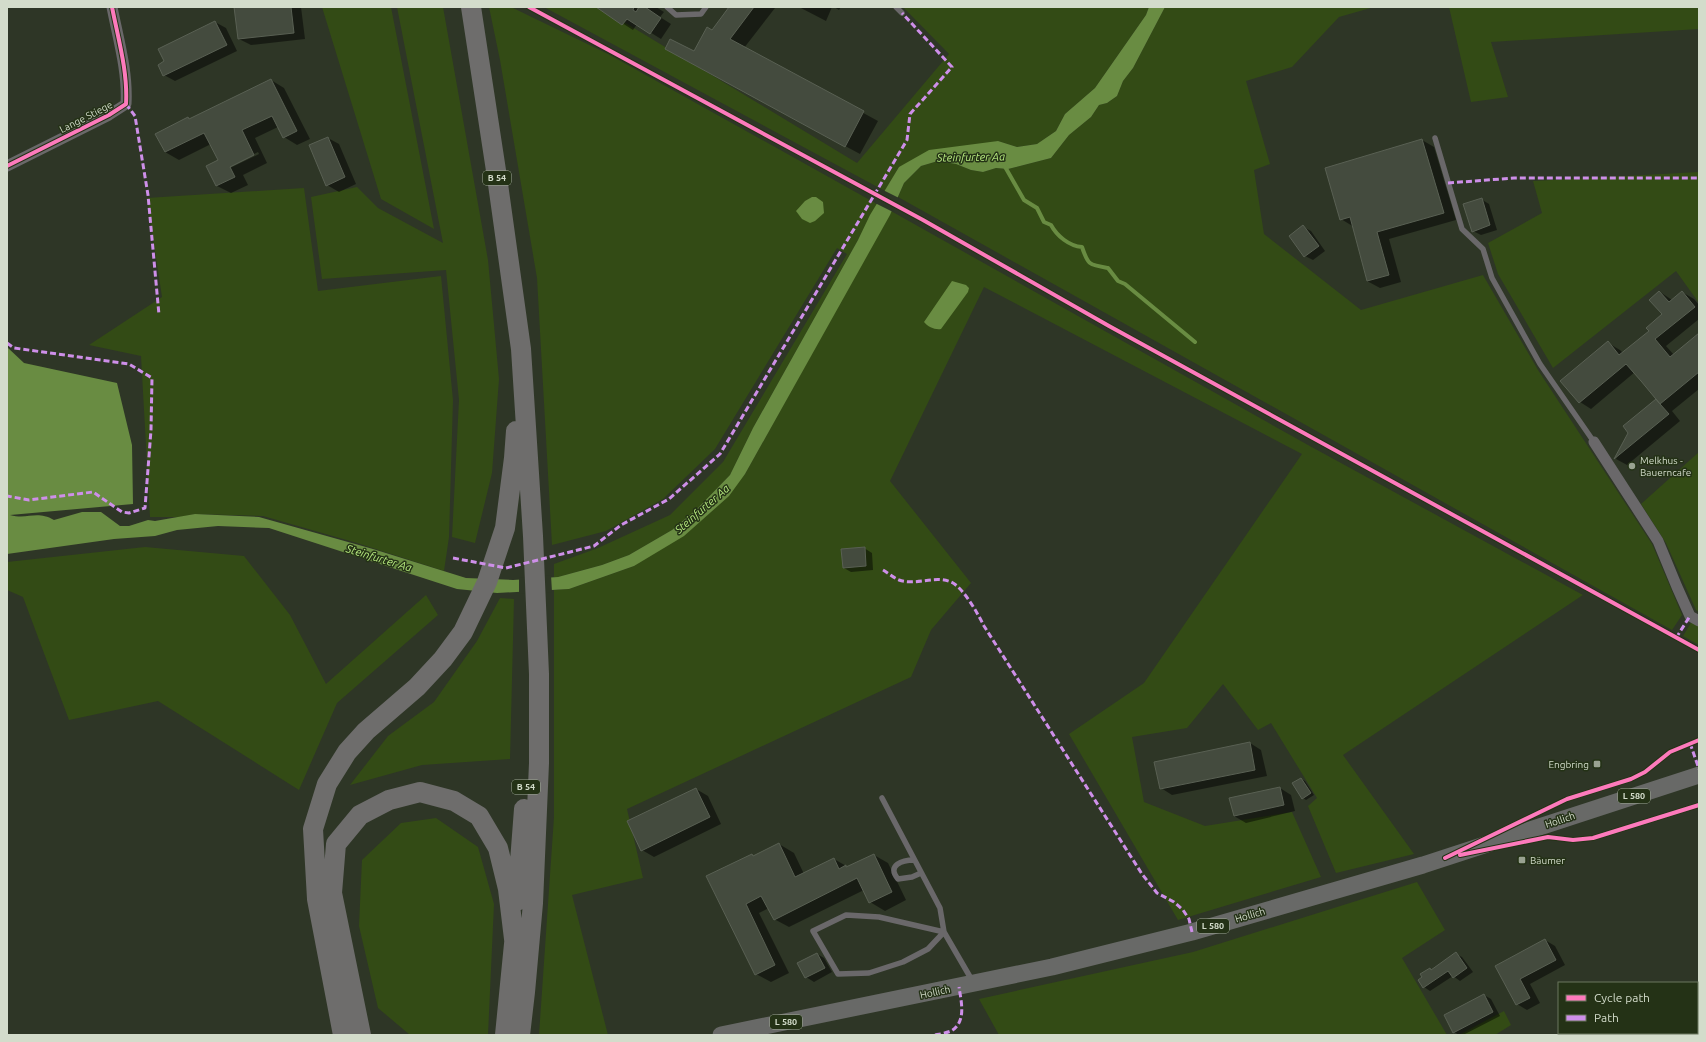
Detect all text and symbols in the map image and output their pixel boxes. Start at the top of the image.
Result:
street label: Lange Stiege [58,99,114,135]
water label: Steinfurter Aa [936,150,1005,164]
road number: B 54 [483,171,511,185]
place label: Melkhus - Bauerncafe [1640,455,1691,478]
marker: Melkhus - Bauerncafe [1627,461,1637,471]
water label: Steinfurter Aa [672,482,732,537]
water label: Steinfurter Aa [344,542,413,574]
place label: Engbring [1548,759,1589,770]
marker: Engbring [1592,759,1602,769]
road number: B 54 [512,780,540,794]
road number: L 580 [1618,789,1650,803]
street label: Hollich [1544,810,1576,830]
marker: Bäumer [1517,855,1527,865]
place label: Bäumer [1530,855,1565,866]
street label: Hollich [1234,905,1266,925]
road number: L 580 [1197,919,1229,933]
legend [1558,982,1698,1034]
street label: Hollich [919,983,951,1001]
text: Cycle path [1594,991,1650,1004]
text: Path [1594,1011,1619,1024]
road number: L 580 [770,1015,802,1029]

